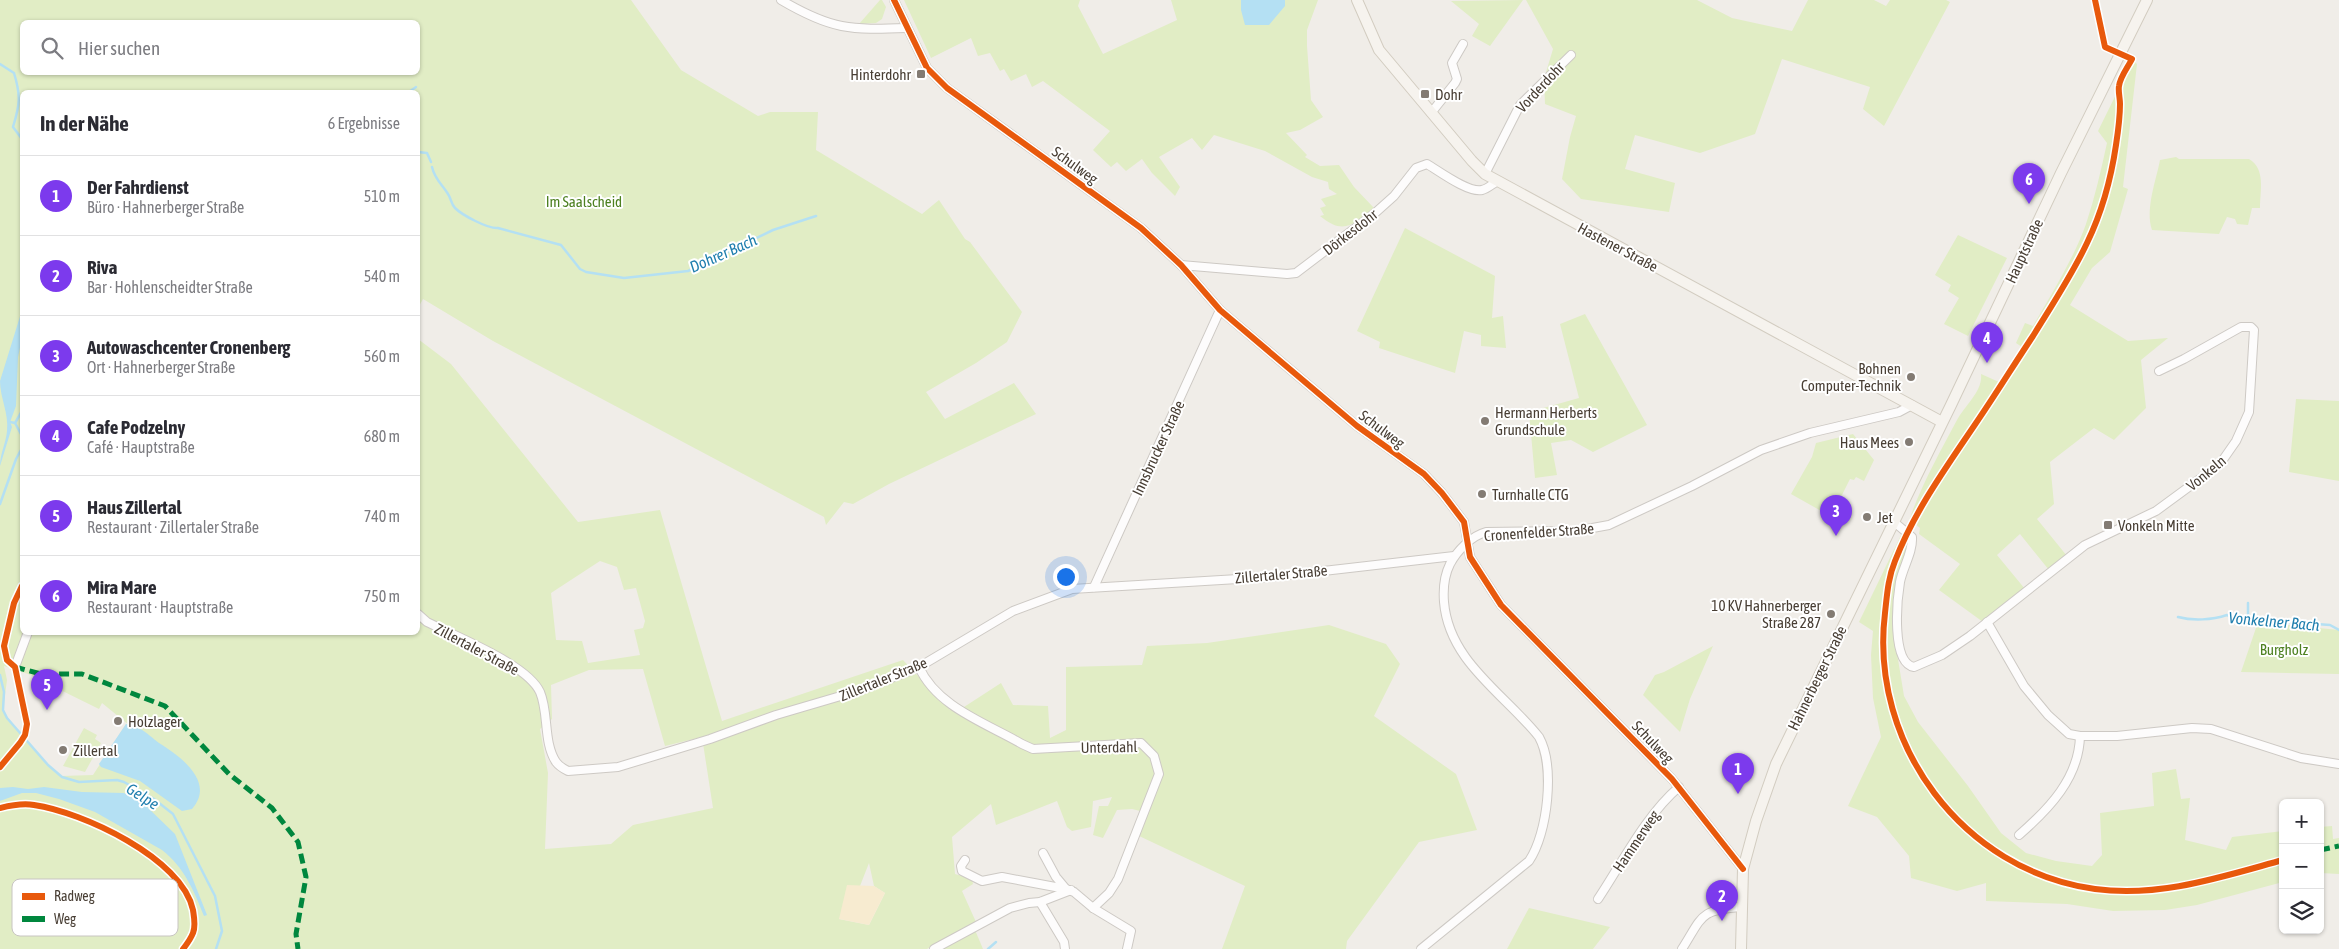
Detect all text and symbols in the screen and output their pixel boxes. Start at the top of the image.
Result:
search box [20,20,420,75]
icon: search [38,34,66,62]
text: Hier suchen [78,37,160,59]
street label: Vorderdohr [1512,58,1568,116]
place label: Hinterdohr [850,66,912,83]
marker: Hinterdohr [915,68,927,80]
place label: Dohr [1435,86,1463,103]
marker: Dohr [1419,88,1431,100]
text: In der Nähe [40,111,129,135]
text: 6 Ergebnisse [328,114,400,132]
street label: Schulweg [1049,143,1102,188]
pin: 6 [2013,163,2045,204]
text: Der Fahrdienst [87,176,189,198]
text: 1 [52,187,60,205]
text: 510 m [364,187,400,205]
park label: Im Saalscheid [546,193,622,210]
text: Büro · Hahnerberger Straße [87,198,244,216]
street label: Dörkesdohr [1319,205,1381,258]
street label: Hauptstraße [2002,216,2046,286]
street label: Hastener Straße [1575,219,1661,275]
water label: Dohrer Bach [687,230,759,276]
text: Riva [87,256,117,278]
text: 2 [52,267,60,285]
text: 540 m [364,267,400,285]
text: Bar · Hohlenscheidter Straße [87,278,253,296]
pin: 4 [1971,322,2003,363]
text: Autowaschcenter Cronenberg [87,336,290,358]
text: 3 [52,347,60,365]
text: 560 m [364,347,400,365]
text: Ort · Hahnerberger Straße [87,358,235,376]
place label: Bohnen Computer-Technik [1801,360,1901,394]
marker: Bohnen Computer-Technik [1905,371,1917,383]
street label: Innsbrucker Straße [1128,397,1188,498]
place label: Hermann Herberts Grundschule [1495,404,1597,438]
street label: Schulweg [1356,406,1408,452]
marker: Hermann Herberts Grundschule [1479,415,1491,427]
text: Cafe Podzelny [87,416,185,438]
text: 4 [52,427,60,445]
text: 680 m [364,427,400,445]
place label: Haus Mees [1840,434,1899,451]
marker: Haus Mees [1903,436,1915,448]
text: Café · Hauptstraße [87,438,195,456]
street label: Vonkeln [2183,452,2229,494]
place label: Turnhalle CTG [1492,486,1569,503]
marker: Turnhalle CTG [1476,488,1488,500]
pin: 3 [1820,495,1852,536]
text: Haus Zillertal [87,496,182,518]
text: 5 [52,507,60,525]
text: 740 m [364,507,400,525]
place label: Jet [1877,509,1893,526]
marker: Jet [1861,511,1873,523]
place label: Vonkeln Mitte [2118,517,2195,534]
text: Restaurant · Zillertaler Straße [87,518,259,536]
marker: Vonkeln Mitte [2102,519,2114,531]
street label: Cronenfelder Straße [1483,520,1595,544]
street label: Zillertaler Straße [1234,561,1328,587]
your location [1053,564,1079,590]
text: Mira Mare [87,576,157,598]
text: 6 [52,587,60,605]
text: 750 m [364,587,400,605]
place label: 10 KV Hahnerberger Straße 287 [1711,597,1822,631]
text: Restaurant · Hauptstraße [87,598,233,616]
marker: 10 KV Hahnerberger Straße 287 [1825,608,1837,620]
water label: Vonkelner Bach [2228,608,2321,634]
street label: Zillertaler Straße [432,620,522,678]
street label: Hahnerberger Straße [1784,623,1850,733]
park label: Burgholz [2260,641,2309,658]
street label: Zillertaler Straße [837,654,930,704]
pin: 5 [31,669,63,710]
place label: Holzlager [128,713,182,730]
marker: Holzlager [112,715,124,727]
street label: Schulweg [1629,717,1678,767]
street label: Unterdahl [1080,738,1138,756]
place label: Zillertal [73,742,117,759]
marker: Zillertal [57,744,69,756]
pin: 1 [1722,753,1754,794]
water label: Gelpe [123,779,163,814]
map controls [2279,799,2324,934]
button: + [2279,799,2324,844]
street label: Hammerweg [1609,807,1663,875]
button: − [2279,844,2324,889]
legend [12,879,178,936]
pin: 2 [1706,880,1738,921]
text: Radweg [54,888,95,904]
button: layers [2279,889,2324,934]
text: Weg [54,911,76,927]

